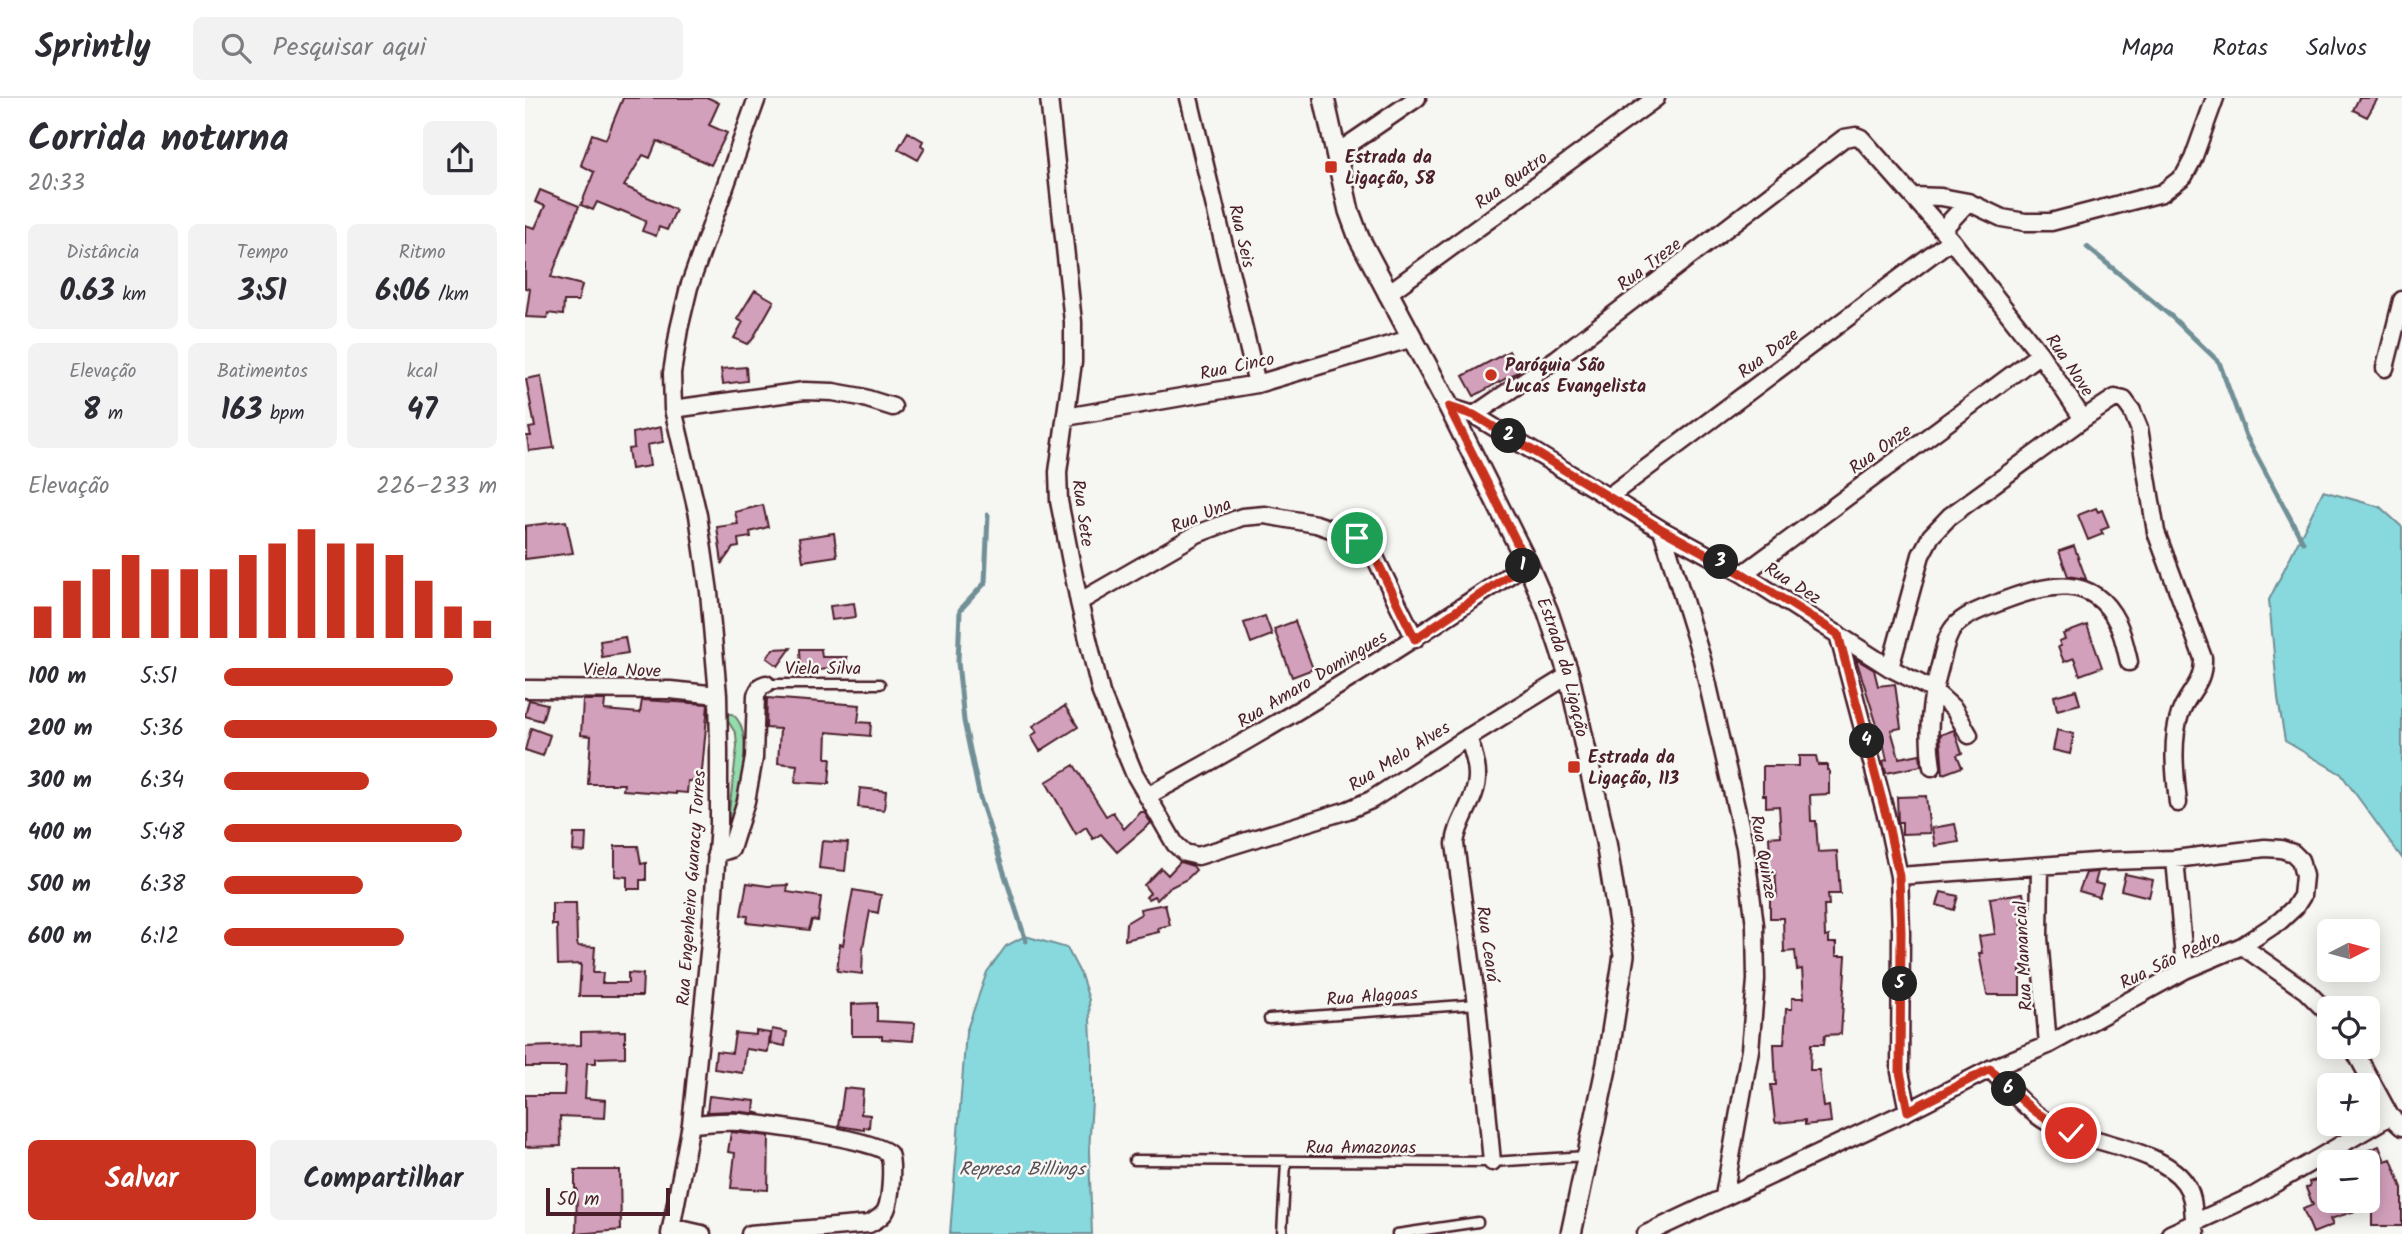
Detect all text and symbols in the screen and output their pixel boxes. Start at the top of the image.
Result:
search box [193,17,683,80]
text: Sprintly [35,22,151,75]
text: Pesquisar aqui [273,27,426,69]
icon: search [217,29,255,67]
text: Mapa [2121,29,2174,68]
text: Rotas [2212,29,2268,68]
text: Salvos [2306,29,2367,68]
text: Corrida noturna [28,110,289,170]
button: share [423,121,497,195]
place label: Estrada da Ligação, 58 [1345,144,1436,194]
street label: Rua Quatro [1469,145,1555,218]
marker: Estrada da Ligação, 58 [1323,159,1339,175]
text: 20:33 [28,166,85,202]
street label: Rua Seis [1219,202,1262,271]
street label: Rua Treze [1611,231,1688,299]
text: Distância [66,238,139,268]
text: Tempo [237,238,288,268]
text: Ritmo [399,238,446,268]
text: 0.63 [59,268,115,316]
text: 3:51 [238,268,287,316]
text: 6:06 [375,268,431,316]
text: km [115,280,146,310]
text: /km [431,280,469,310]
street label: Rua Doze [1732,321,1806,387]
street label: Rua Nove [2037,328,2101,403]
street label: Rua Cinco [1197,345,1277,390]
place label: Paróquia São Lucas Evangelista [1505,352,1646,402]
text: Elevação [69,357,136,387]
text: Batimentos [217,357,308,387]
text: kcal [407,357,438,387]
marker: Paróquia São Lucas Evangelista [1483,367,1499,383]
text: 8 [83,387,100,435]
text: 163 [221,387,262,435]
text: 47 [407,387,437,435]
text: m [100,399,123,429]
text: bpm [262,399,304,429]
street label: Rua Onze [1843,417,1918,483]
pin: 2 [1492,418,1527,454]
text: 2 [1503,420,1514,450]
text: Elevação [28,469,110,505]
text: 226–233 m [376,469,497,505]
street label: Rua Sete [1062,478,1101,549]
street label: Rua Una [1167,491,1237,542]
pin [1327,508,1387,568]
icon: arrive [1338,519,1376,557]
pin: 3 [1703,545,1739,580]
text: 3 [1715,546,1726,576]
pin: 1 [1506,548,1541,584]
text: 1 [1520,550,1525,580]
street label: Rua Dez [1758,555,1826,613]
street label: Estrada da Ligação [1527,593,1595,740]
street label: Rua Amaro Domingues [1232,624,1394,737]
street label: Viela Silva [785,655,861,684]
street label: Viela Nove [583,656,661,687]
text: 100 m [28,659,86,695]
text: 5:51 [140,659,178,695]
text: 200 m [28,711,93,747]
text: 5:36 [140,711,184,747]
street label: Rua Melo Alves [1343,714,1457,800]
pin: 4 [1849,724,1885,758]
text: 4 [1861,725,1872,755]
place label: Estrada da Ligação, 113 [1588,744,1679,794]
marker: Estrada da Ligação, 113 [1566,759,1582,775]
text: 300 m [28,763,92,799]
text: 6:34 [140,763,184,799]
street label: Rua Engenheiro Guaracy Torres [670,769,715,1007]
street label: Rua Quinze [1741,813,1784,902]
text: 400 m [28,815,92,851]
text: 5:48 [140,815,185,851]
text: 500 m [28,867,91,903]
text: 6:38 [140,867,185,903]
street label: Rua Manancial [2007,900,2042,1012]
street label: Rua Ceará [1467,904,1506,986]
text: 600 m [28,919,92,955]
text: 6:12 [140,919,179,955]
north arrow [2317,919,2380,982]
map controls [2317,919,2380,1213]
street label: Rua São Pedro [2115,924,2226,998]
pin: 5 [1883,966,1917,1001]
text: 5 [1895,968,1904,998]
street label: Rua Alagoas [1325,980,1419,1015]
button: locate [2317,996,2380,1059]
pin: 6 [1991,1072,2027,1107]
text: 6 [2003,1073,2014,1103]
button: + [2317,1073,2380,1136]
pin [2041,1103,2101,1163]
icon: check [2052,1114,2090,1152]
street label: Rua Amazonas [1306,1134,1416,1163]
button: Salvar [28,1140,256,1220]
button: Compartilhar [270,1140,497,1220]
button: − [2317,1150,2380,1213]
water label: Represa Billings [959,1155,1087,1185]
scale bar [546,1185,670,1217]
text: 50 m [557,1185,599,1215]

